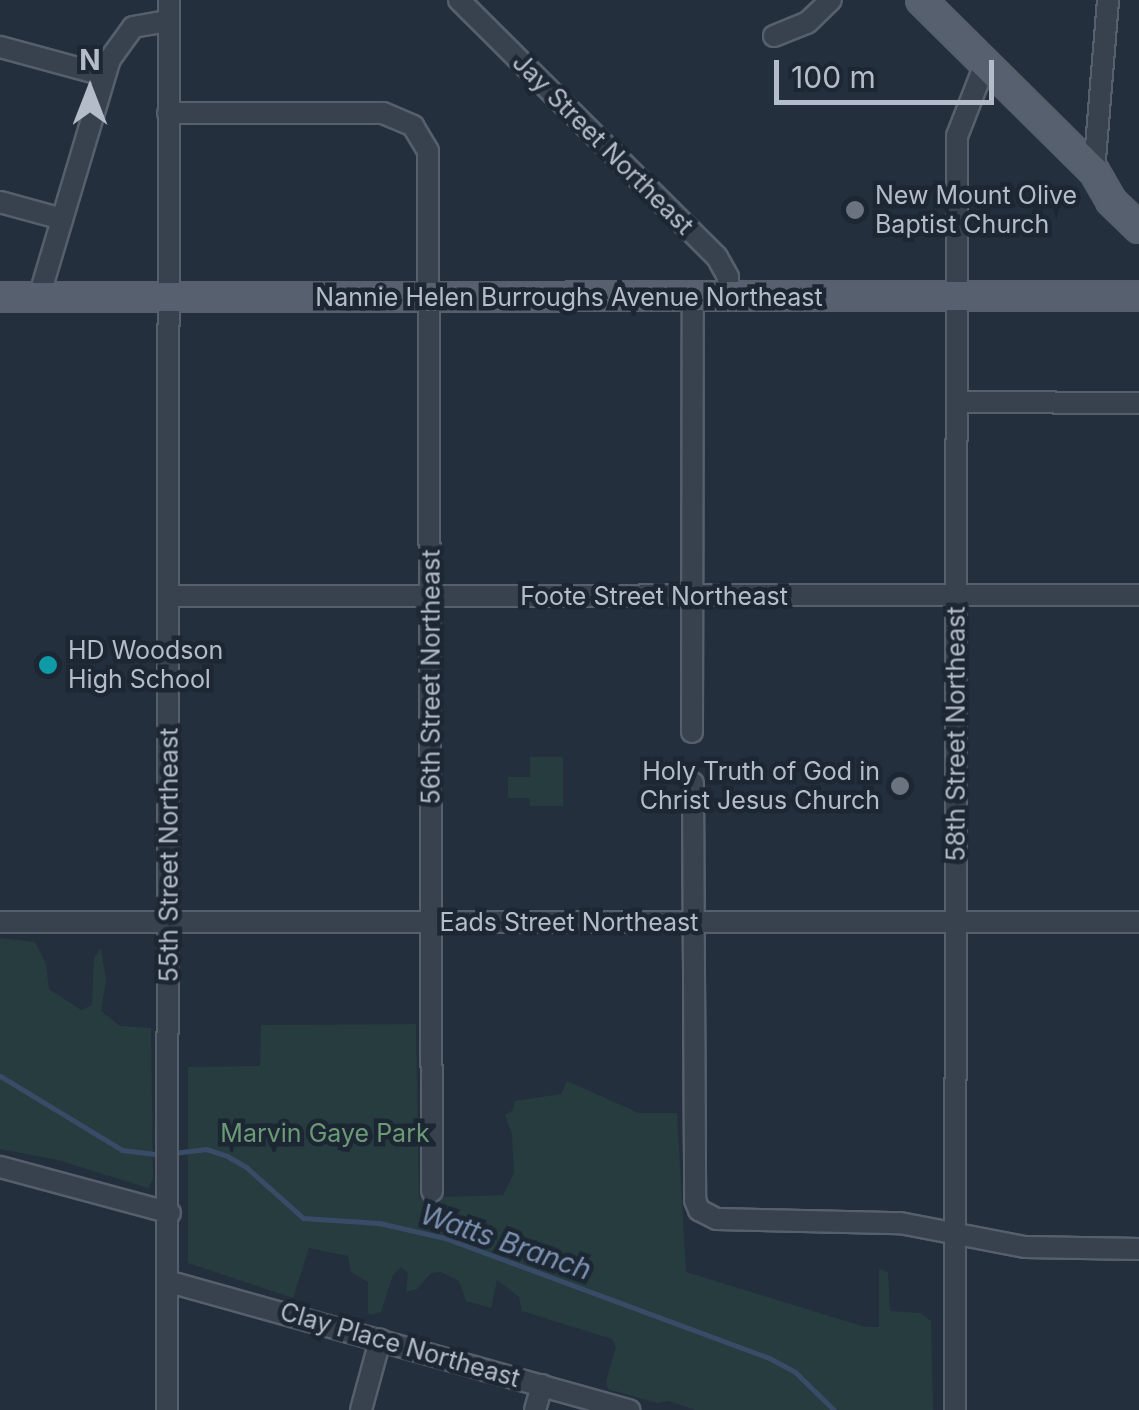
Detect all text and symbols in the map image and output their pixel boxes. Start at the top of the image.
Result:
north arrow [40,40,140,140]
scale bar [779,40,999,102]
text: N [79,43,101,77]
street label: Jay Street Northeast [506,47,700,241]
text: 100 m [791,59,876,95]
place label: New Mount Olive Baptist Church [875,181,1077,240]
marker: New Mount Olive Baptist Church [844,199,866,221]
street label: Nannie Helen Burroughs Avenue Northeast [315,282,823,312]
street label: 56th Street Northeast [416,549,446,805]
street label: Foote Street Northeast [520,581,788,611]
street label: 58th Street Northeast [941,606,971,862]
place label: HD Woodson High School [68,636,223,695]
marker: HD Woodson High School [37,654,59,676]
street label: 55th Street Northeast [154,728,184,982]
place label: Holy Truth of God in Christ Jesus Church [640,757,880,816]
marker: Holy Truth of God in Christ Jesus Church [889,775,911,797]
street label: Eads Street Northeast [440,907,698,937]
park label: Marvin Gaye Park [220,1118,430,1148]
water label: Watts Branch [416,1197,596,1287]
street label: Clay Place Northeast [277,1296,523,1394]

